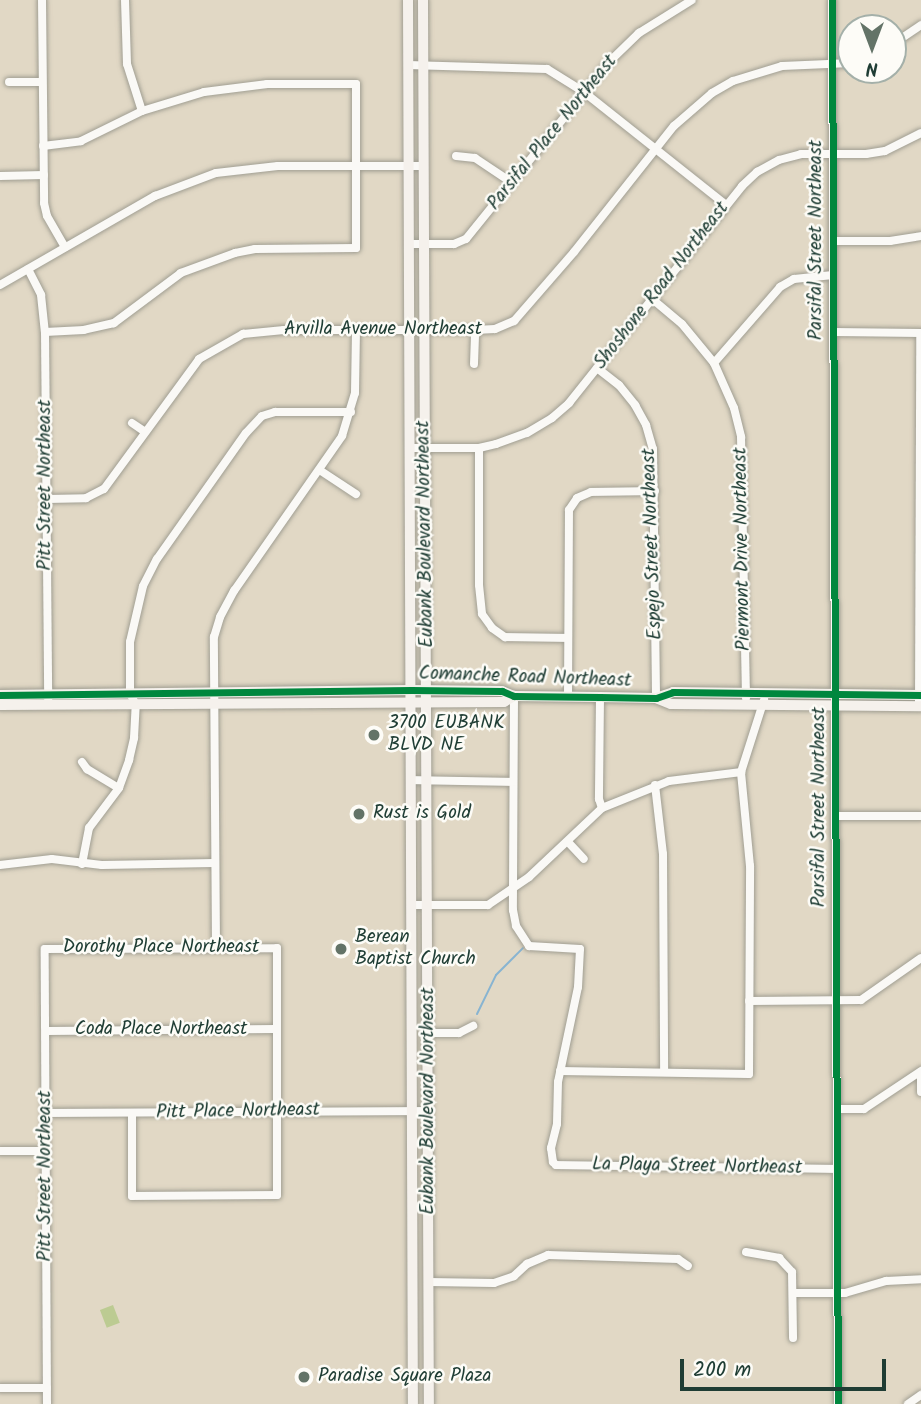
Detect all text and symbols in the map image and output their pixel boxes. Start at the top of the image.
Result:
north arrow [837,14,907,84]
street label: Parsifal Place Northeast [483,51,623,215]
text: N [866,53,878,83]
street label: Parsifal Street Northeast [806,140,828,340]
street label: Shoshone Road Northeast [590,198,734,374]
street label: Arvilla Avenue Northeast [284,319,482,341]
street label: Pitt Street Northeast [35,399,57,571]
street label: Eubank Boulevard Northeast [413,420,439,648]
street label: Piermont Drive Northeast [730,447,756,651]
street label: Espejo Street Northeast [638,448,668,640]
street label: Comanche Road Northeast [418,663,632,693]
street label: Parsifal Street Northeast [809,707,831,907]
place label: 3700 EUBANK BLVD NE [388,713,504,757]
marker: 3700 EUBANK BLVD NE [366,727,382,743]
place label: Rust is Gold [373,803,471,825]
marker: Rust is Gold [351,806,367,822]
place label: Berean Baptist Church [355,927,476,971]
street label: Dorothy Place Northeast [63,937,259,959]
marker: Berean Baptist Church [333,941,349,957]
street label: Eubank Boulevard Northeast [418,987,440,1215]
street label: Coda Place Northeast [75,1019,247,1041]
street label: Pitt Street Northeast [35,1090,57,1262]
street label: Pitt Place Northeast [156,1099,320,1125]
street label: La Playa Street Northeast [592,1154,802,1180]
scale bar [683,1344,890,1388]
text: 200 m [693,1354,751,1387]
place label: Paradise Square Plaza [318,1366,491,1388]
marker: Paradise Square Plaza [296,1369,312,1385]

